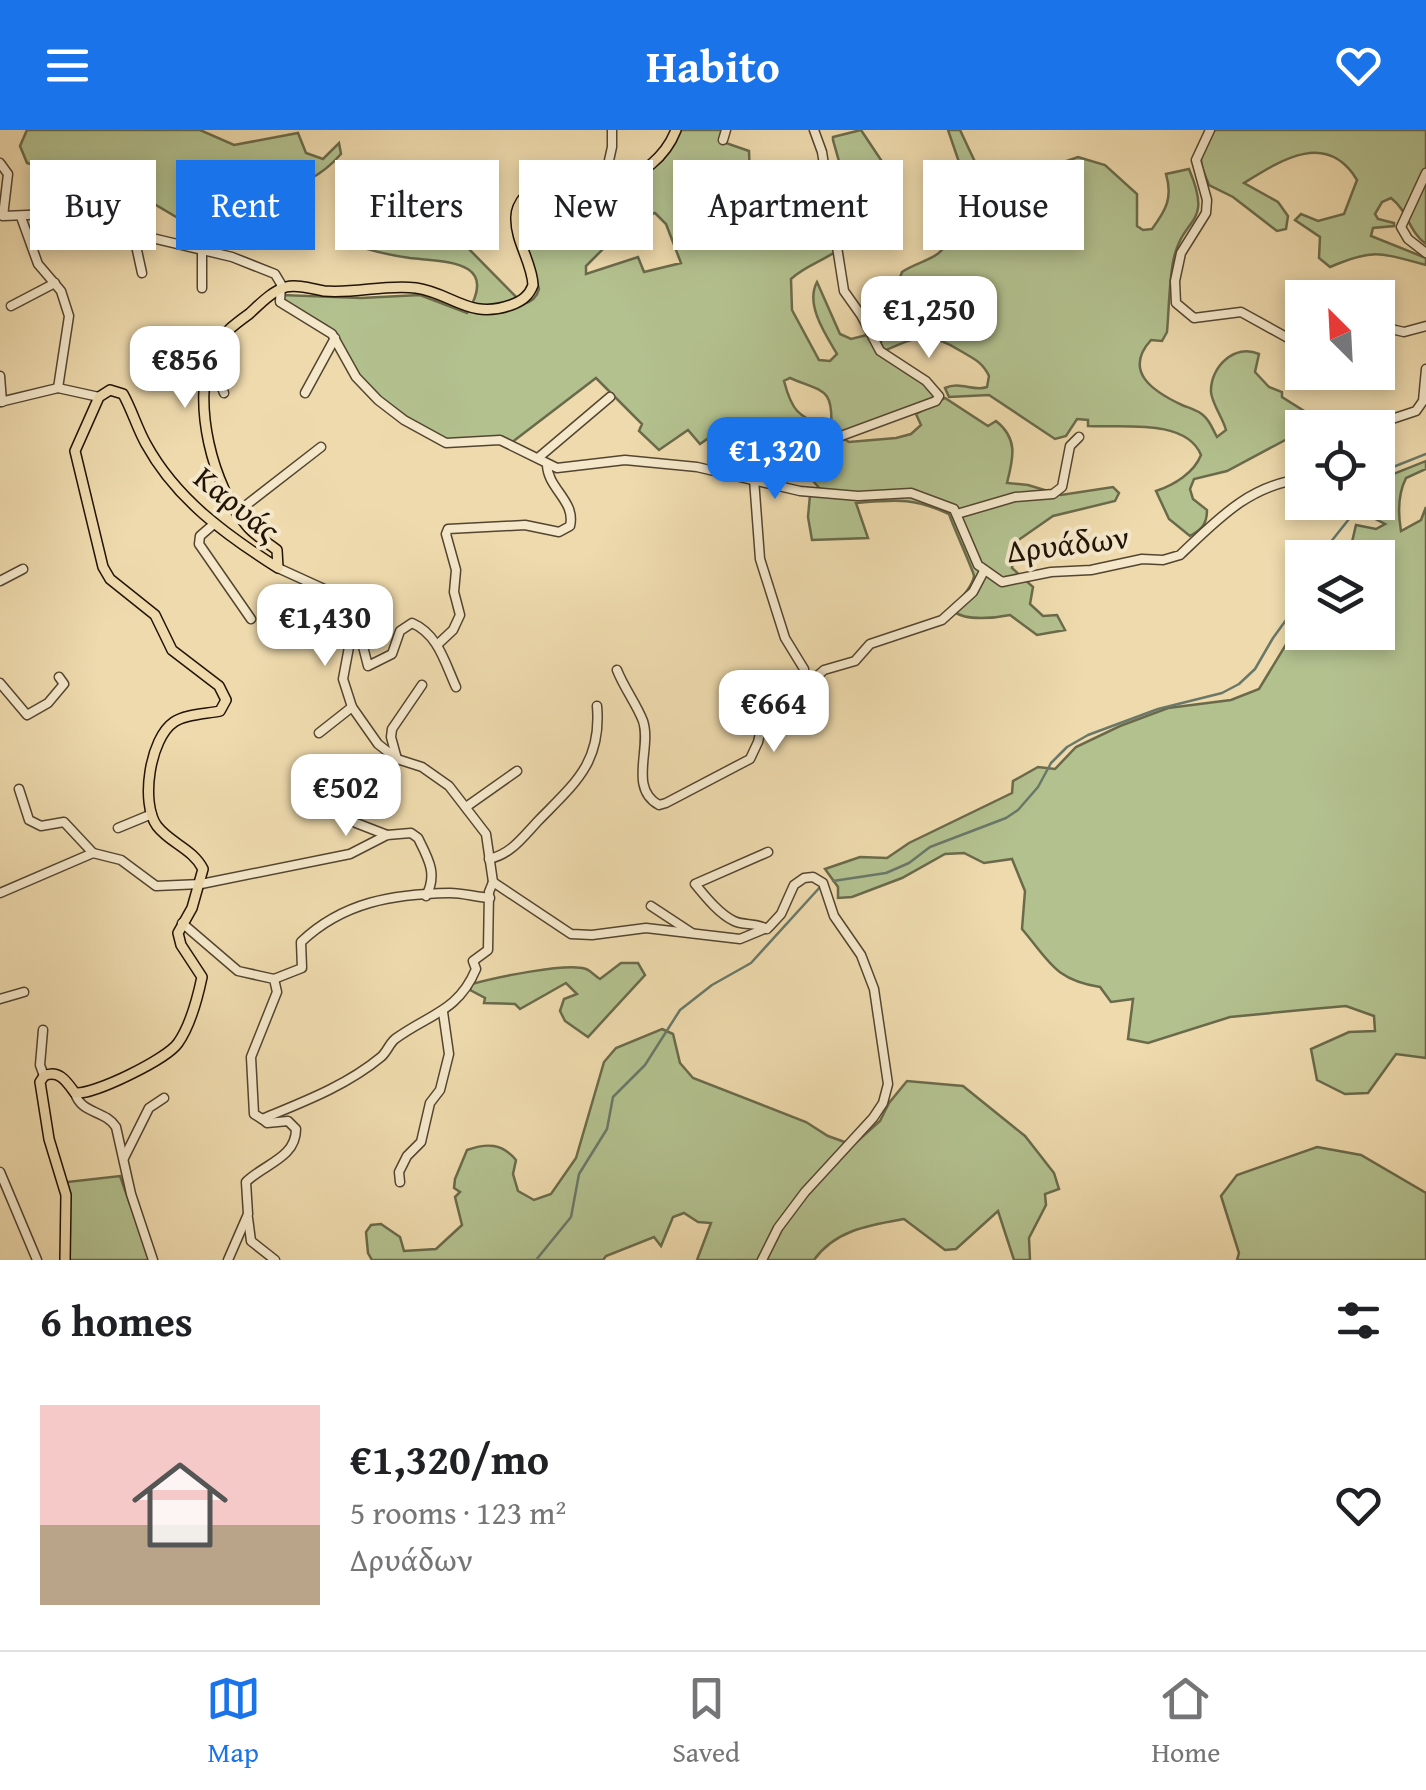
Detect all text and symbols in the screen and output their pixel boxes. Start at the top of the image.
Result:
text: Habito [646,33,780,98]
icon: menu [40,38,95,93]
icon: heart [1331,38,1386,93]
chip: Buy [30,160,156,250]
chip: Rent [176,160,315,250]
chip: Filters [335,160,499,250]
chip: New [519,160,653,250]
chip: Apartment [673,160,903,250]
chip: House [923,160,1084,250]
pin: €1,250 [848,276,1010,361]
north arrow [1285,280,1395,390]
map controls [1285,280,1395,650]
text: €1,250 [883,285,975,332]
pin: €856 [126,326,244,411]
text: €856 [152,335,218,382]
button: locate [1285,410,1395,520]
pin: €1,320 [694,417,856,502]
text: €1,320 [729,426,821,473]
street label: Καρυάς [184,454,291,553]
street label: Δρυάδων [1004,513,1132,574]
button: layers [1285,540,1395,650]
pin: €1,430 [244,584,406,669]
text: €1,430 [279,593,371,640]
pin: €664 [715,670,833,755]
text: €664 [741,679,807,726]
pin: €502 [287,754,405,839]
text: €502 [313,763,379,810]
text: 6 homes [40,1290,193,1351]
icon: filters [1331,1293,1386,1348]
text: €1,320/mo [350,1428,549,1489]
icon: home [120,1445,240,1565]
icon: heart [1331,1478,1386,1533]
text: 5 rooms · 123 m² [350,1489,566,1536]
text: Δρυάδων [350,1536,473,1583]
tab: Map [206,1671,261,1772]
tab: Saved [672,1671,740,1772]
tab: Home [1151,1671,1220,1772]

